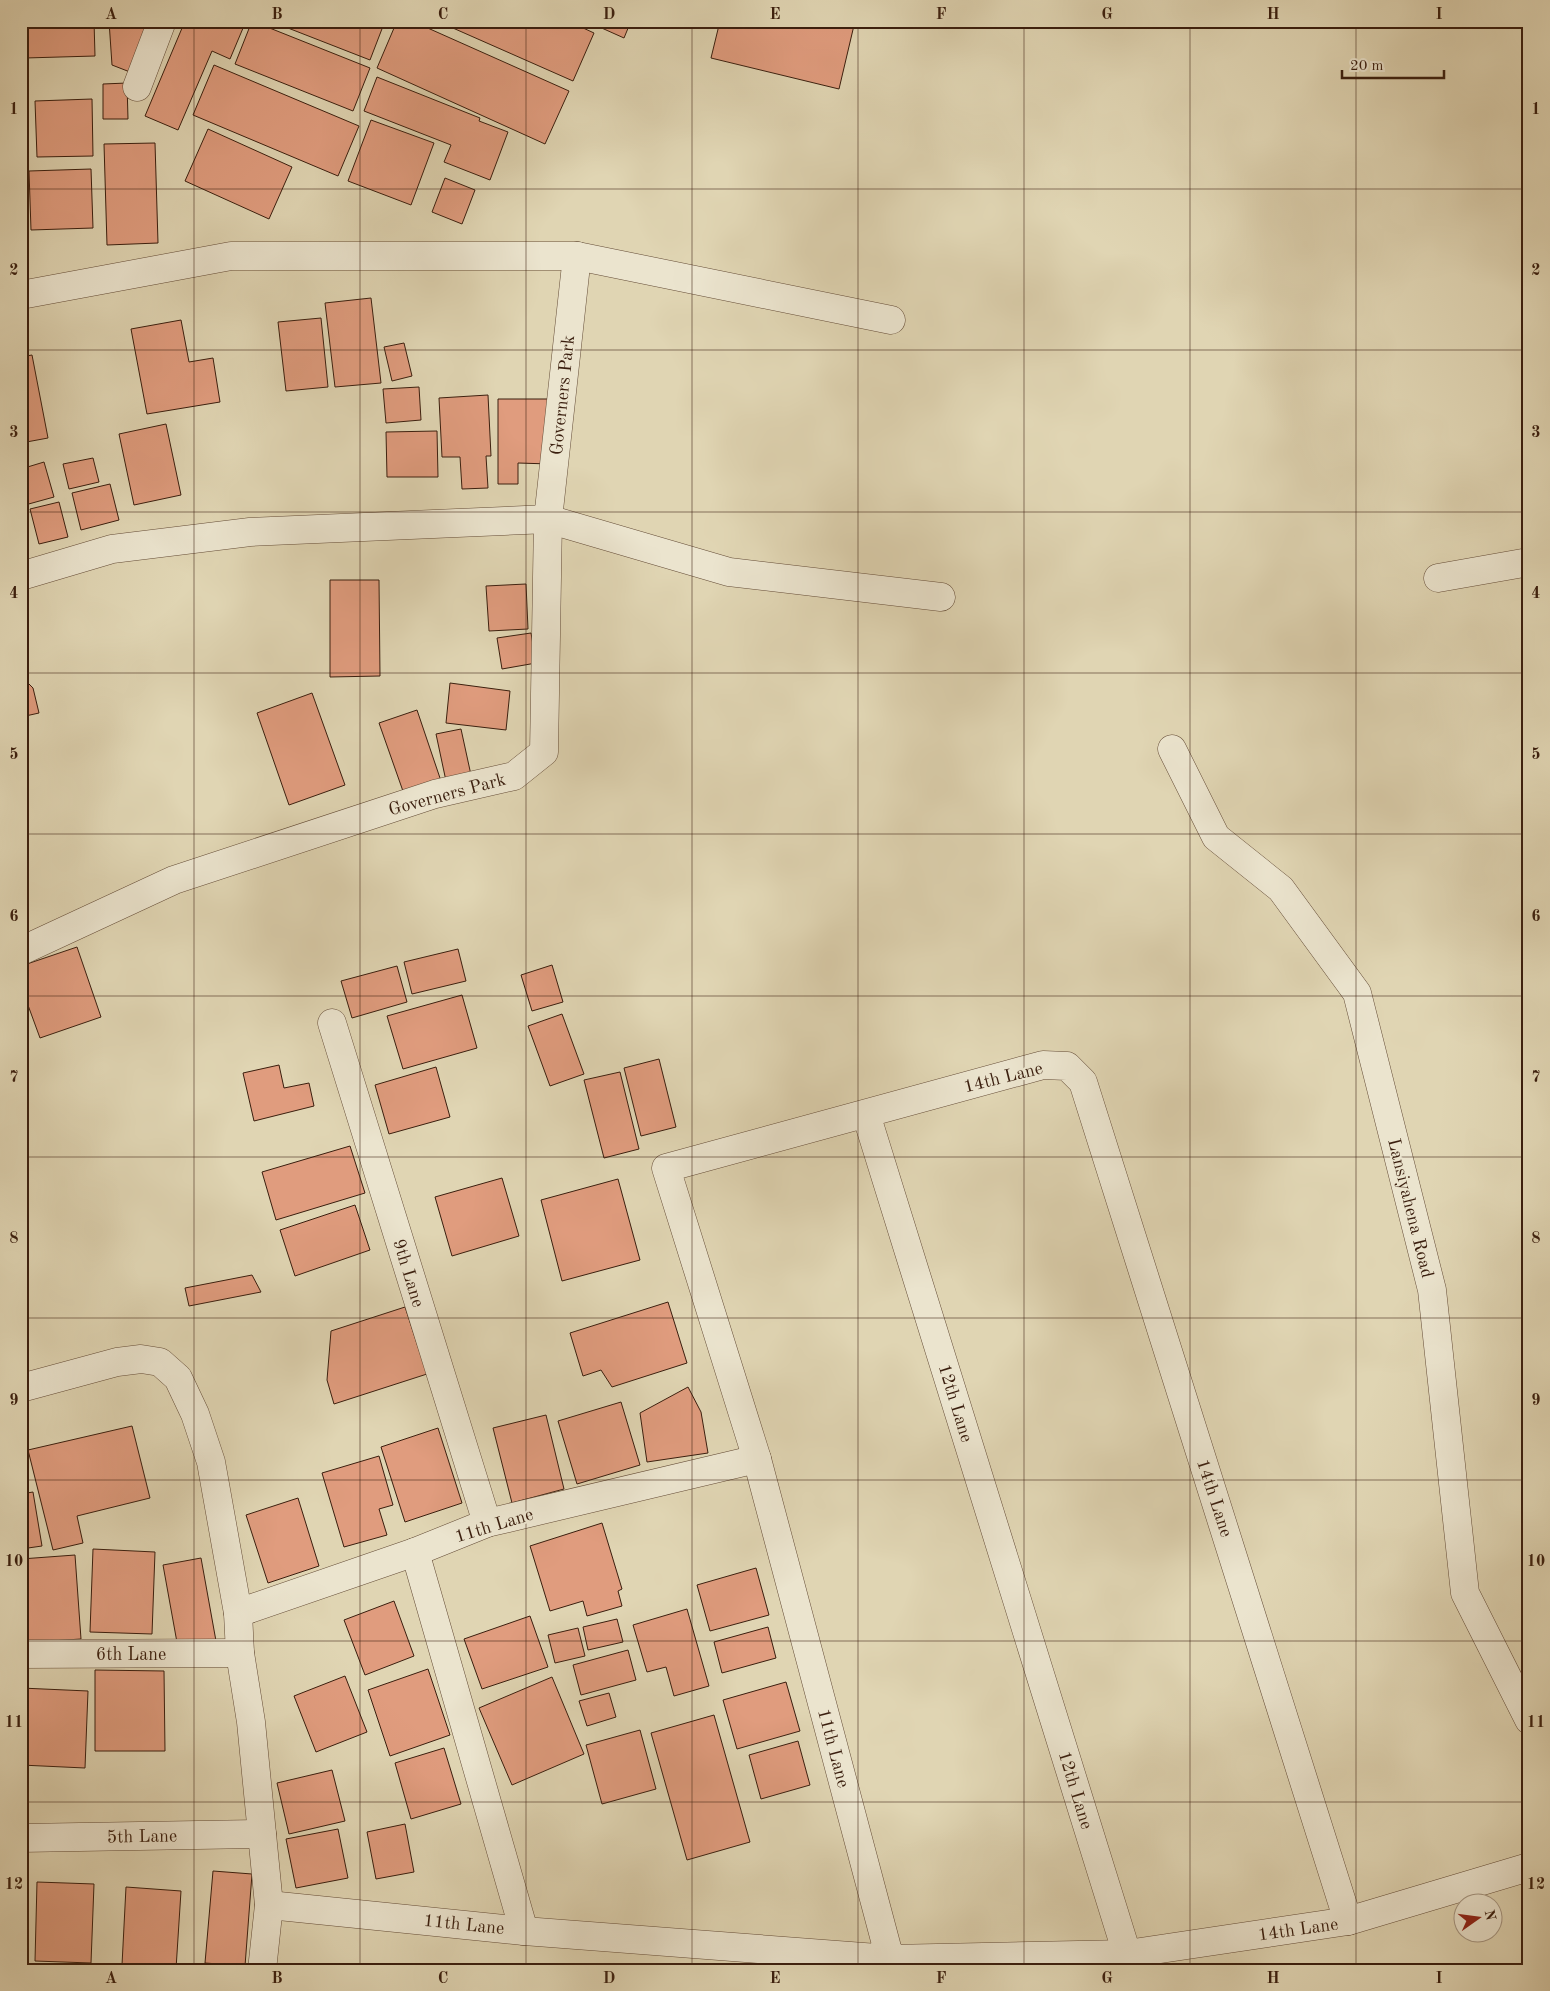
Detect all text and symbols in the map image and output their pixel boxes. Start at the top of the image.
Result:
text: A [105,7,117,23]
text: B [271,7,283,23]
text: C [438,7,448,23]
text: D [603,7,615,23]
text: E [769,7,781,23]
text: F [936,7,947,23]
text: G [1101,7,1113,23]
text: H [1266,7,1280,23]
text: I [1435,7,1443,23]
scale bar [1342,48,1445,80]
text: 20 m [1350,59,1384,74]
text: 1 [9,102,19,118]
text: 1 [1531,102,1541,118]
text: 2 [9,263,19,279]
text: 2 [1531,263,1541,279]
street label: Governers Park [548,334,578,456]
text: 3 [9,425,19,441]
text: 3 [1531,425,1541,441]
text: 4 [9,586,19,602]
text: 4 [1531,586,1541,602]
text: 5 [9,747,19,763]
text: 5 [1531,747,1541,763]
street label: Governers Park [387,771,508,819]
text: 6 [9,909,19,925]
text: 6 [1531,909,1541,925]
street label: 14th Lane [962,1059,1045,1096]
text: 7 [9,1070,19,1086]
text: 7 [1531,1070,1541,1086]
street label: Lansiyahena Road [1384,1137,1436,1280]
text: 8 [9,1231,19,1247]
text: 8 [1531,1231,1541,1247]
street label: 9th Lane [389,1237,427,1310]
street label: 12th Lane [935,1362,975,1445]
text: 9 [9,1393,19,1409]
text: 9 [1531,1393,1541,1409]
street label: 14th Lane [1193,1457,1235,1540]
street label: 11th Lane [453,1506,536,1546]
text: 10 [5,1554,23,1570]
text: 10 [1527,1554,1545,1570]
street label: 6th Lane [96,1646,166,1664]
street label: 11th Lane [814,1707,852,1790]
text: 11 [5,1715,23,1731]
text: 11 [1527,1715,1545,1731]
street label: 12th Lane [1055,1749,1095,1832]
street label: 5th Lane [107,1827,177,1847]
text: 12 [5,1877,23,1893]
text: 12 [1527,1877,1545,1893]
north arrow [1452,1894,1502,1944]
text: N [1482,1908,1498,1922]
street label: 11th Lane [423,1912,505,1938]
street label: 14th Lane [1257,1915,1339,1945]
text: A [105,1971,117,1987]
text: B [271,1971,283,1987]
text: C [438,1971,448,1987]
text: D [603,1971,615,1987]
text: E [769,1971,781,1987]
text: F [936,1971,947,1987]
text: G [1101,1971,1113,1987]
text: H [1266,1971,1280,1987]
text: I [1435,1971,1443,1987]

